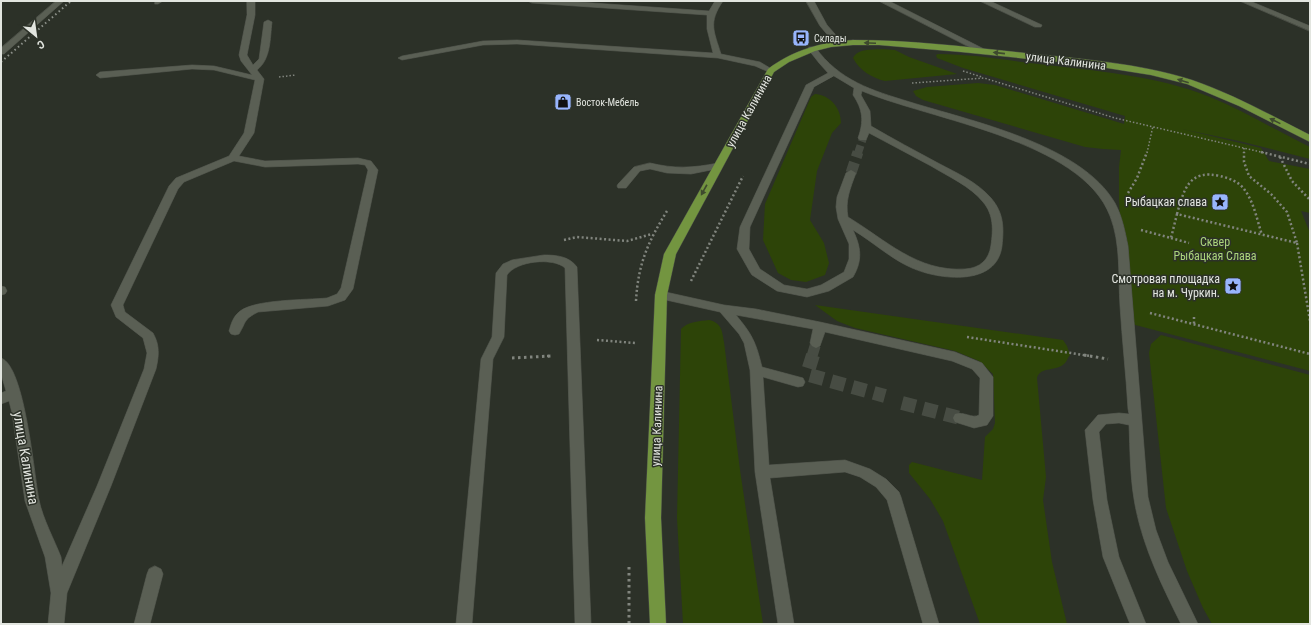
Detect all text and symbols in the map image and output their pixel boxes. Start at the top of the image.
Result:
north arrow [16,16,56,56]
bus stop icon: Склады [791,28,811,48]
place label: Склады [814,33,847,44]
text: С [35,37,47,52]
one-way arrow [863,40,876,46]
street label: улица Калинина [1025,49,1107,73]
one-way arrow [993,50,1005,56]
street label: улица Калинина [723,72,775,150]
one-way arrow [1177,78,1189,84]
shop icon: Восток-Мебель [553,92,573,112]
place label: Восток-Мебель [576,97,639,108]
one-way arrow [1269,118,1281,124]
one-way arrow [701,184,708,196]
place icon: Рыбацкая слава [1210,192,1230,212]
place label: Рыбацкая слава [1125,195,1207,209]
park label: Сквер Рыбацкая Слава [1173,235,1257,263]
place label: Смотровая площадка на м. Чуркин. [1112,272,1220,300]
place icon: Смотровая площадка на м. Чуркин. [1223,276,1243,296]
street label: улица Калинина [649,385,665,467]
street label: улица Калинина [10,410,42,506]

